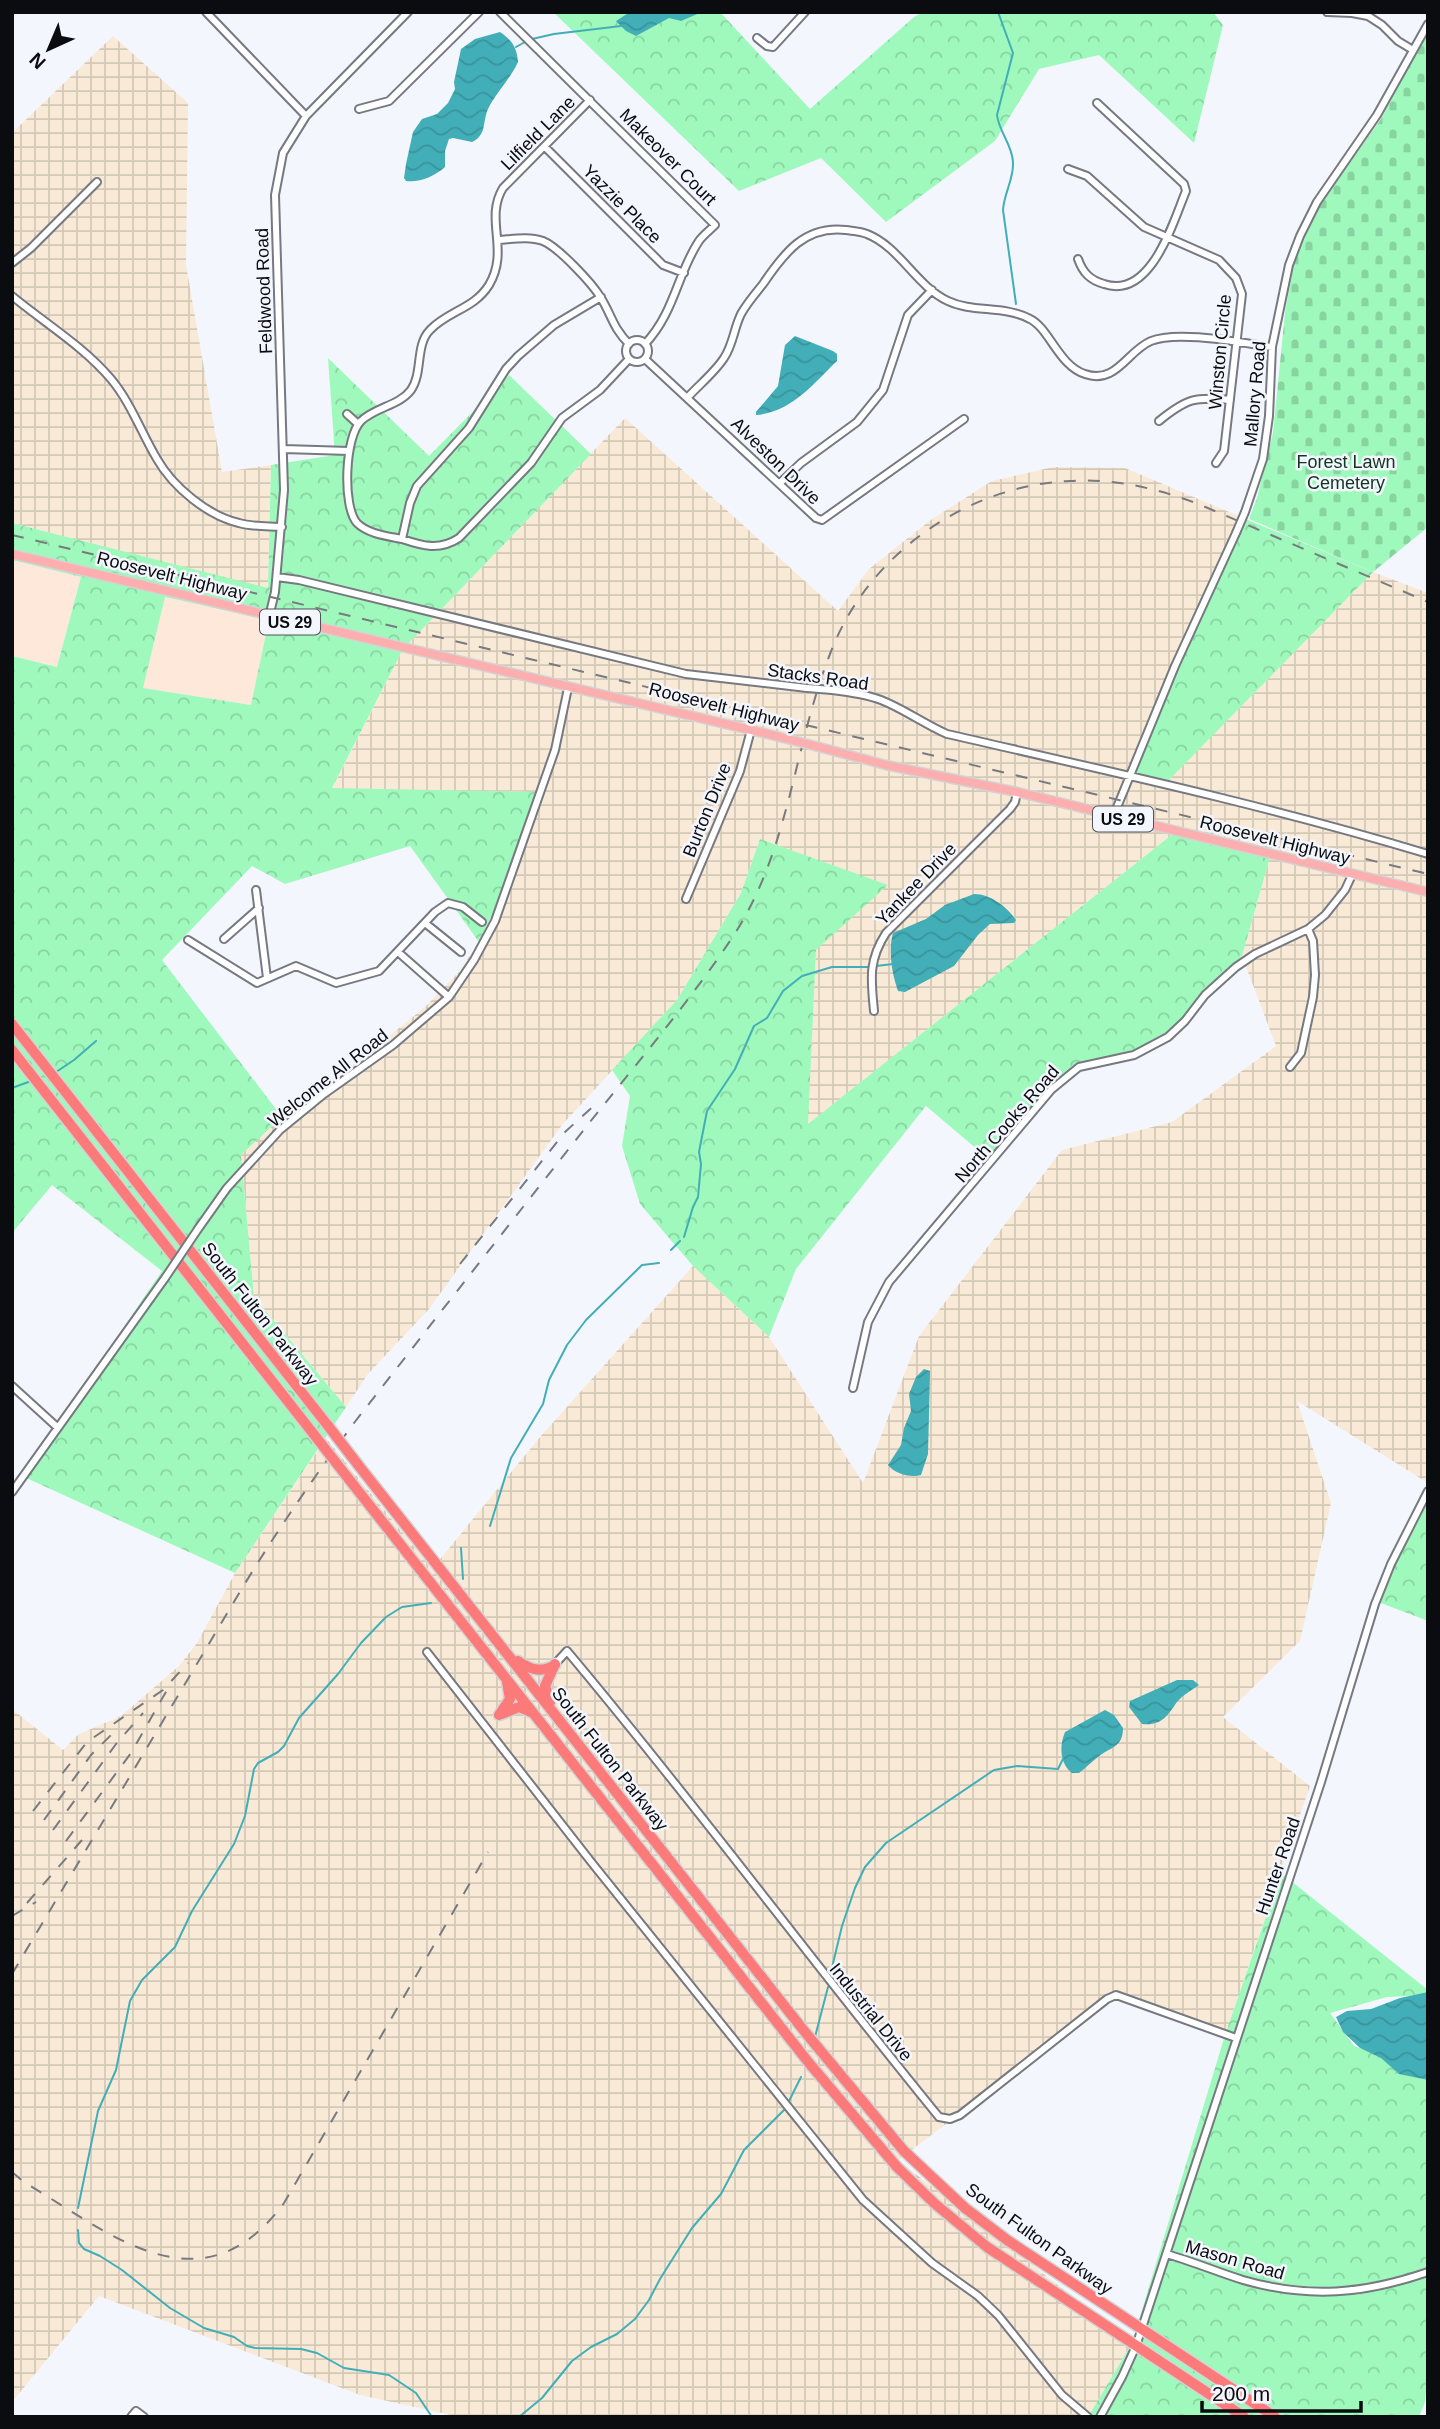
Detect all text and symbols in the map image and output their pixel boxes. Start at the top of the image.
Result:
north arrow [14,14,84,84]
text: N [25,49,50,73]
street label: Lilfield Lane [497,92,579,174]
street label: Makeover Court [616,105,720,209]
street label: Yazzie Place [579,161,665,247]
street label: Feldwood Road [252,228,276,354]
street label: Winston Circle [1205,293,1235,411]
street label: Mallory Road [1240,340,1270,448]
street label: Alveston Drive [727,414,825,508]
park label: Forest Lawn Cemetery [1296,452,1396,493]
street label: Roosevelt Highway [95,548,249,604]
road number: US 29 [260,610,320,635]
street label: Stacks Road [766,660,870,694]
street label: Roosevelt Highway [647,679,801,735]
street label: Burton Drive [679,760,735,860]
road number: US 29 [1093,806,1153,832]
street label: Roosevelt Highway [1198,812,1352,868]
street label: Yankee Drive [872,839,960,929]
street label: Welcome All Road [264,1025,392,1131]
street label: North Cooks Road [951,1062,1063,1186]
street label: South Fulton Parkway [198,1238,322,1390]
street label: South Fulton Parkway [548,1683,672,1835]
street label: Hunter Road [1252,1814,1304,1918]
street label: Industrial Drive [825,1959,917,2065]
street label: South Fulton Parkway [962,2179,1116,2299]
street label: Mason Road [1183,2236,1287,2284]
scale bar [1202,2370,1361,2414]
text: 200 m [1212,2382,1270,2405]

